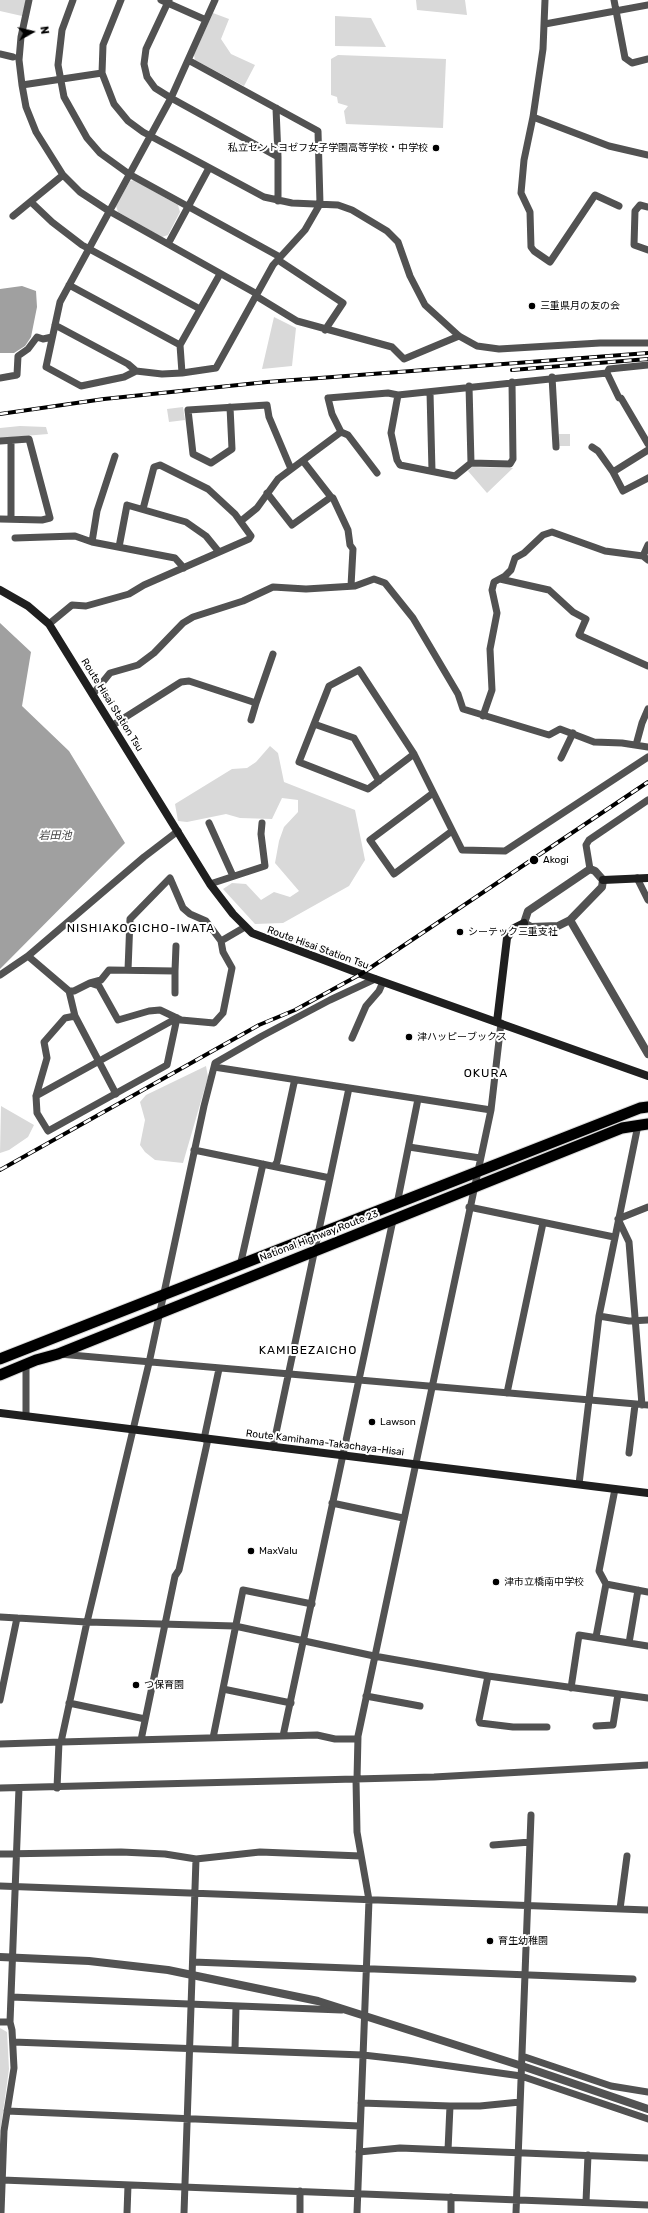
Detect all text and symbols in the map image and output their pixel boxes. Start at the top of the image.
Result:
north arrow [12,12,52,52]
text: N [37,25,51,35]
place label: 私立セントヨゼフ女子学園高等学校・中学校 [228,142,428,154]
marker: 私立セントヨゼフ女子学園高等学校・中学校 [431,143,441,153]
place label: 三重県月の友の会 [540,300,620,312]
marker: 三重県月の友の会 [527,301,537,311]
street label: Route Hisai Station Tsu [78,656,146,754]
water label: 岩田池 [39,829,71,843]
marker: Akogi [528,854,540,866]
place label: Akogi [543,854,569,866]
district label: NISHIAKOGICHO-IWATA [67,922,215,936]
street label: Route Hisai Station Tsu [265,924,371,972]
place label: シーテック三重支社 [468,926,558,938]
marker: シーテック三重支社 [455,927,465,937]
place label: 津ハッピーブックス [417,1031,507,1043]
marker: 津ハッピーブックス [404,1032,414,1042]
district label: OKURA [464,1067,508,1081]
street label: National Highway Route 23 [258,1208,380,1264]
district label: KAMIBEZAICHO [259,1344,357,1358]
place label: Lawson [380,1416,416,1428]
marker: Lawson [367,1417,377,1427]
street label: Route Kamihama-Takachaya-Hisai [245,1427,405,1459]
place label: MaxValu [259,1545,298,1557]
marker: MaxValu [246,1546,256,1556]
place label: 津市立橋南中学校 [504,1576,584,1588]
marker: 津市立橋南中学校 [491,1577,501,1587]
place label: つ保育園 [144,1679,184,1691]
marker: つ保育園 [131,1680,141,1690]
place label: 育生幼稚園 [498,1935,548,1947]
marker: 育生幼稚園 [485,1936,495,1946]

